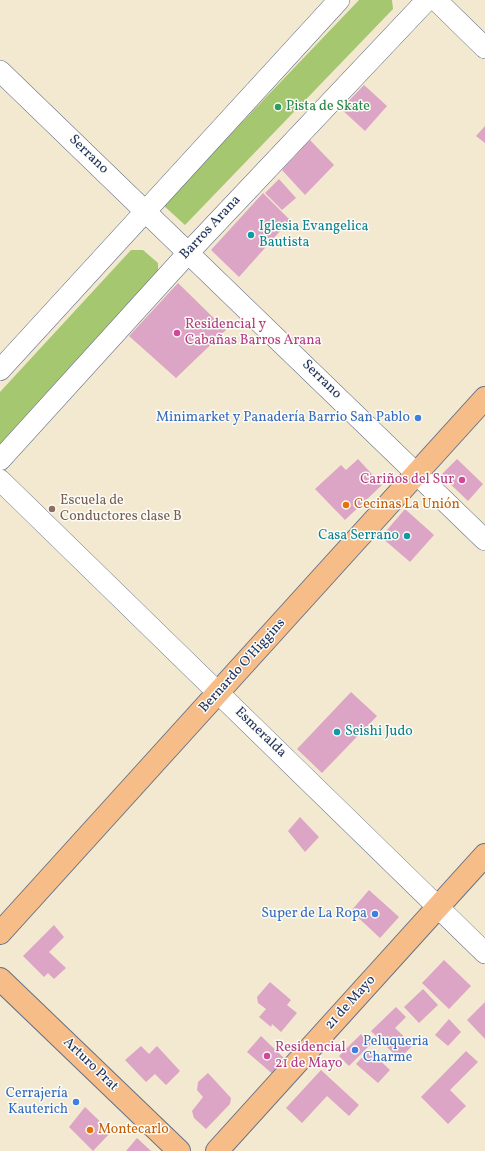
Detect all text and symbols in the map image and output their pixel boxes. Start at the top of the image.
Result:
place label: Pista de Skate [286,99,370,115]
marker: Pista de Skate [273,102,283,112]
street label: Serrano [65,132,111,178]
street label: Barros Arana [177,192,245,264]
place label: Iglesia Evangelica Bautista [259,219,368,252]
marker: Iglesia Evangelica Bautista [246,230,256,240]
place label: Residencial y Cabañas Barros Arana [185,317,322,350]
marker: Residencial y Cabañas Barros Arana [172,328,182,338]
street label: Serrano [298,357,344,403]
place label: Minimarket y Panadería Barrio San Pablo [156,410,410,426]
marker: Minimarket y Panadería Barrio San Pablo [413,413,423,423]
place label: Cariños del Sur [360,472,454,488]
marker: Cariños del Sur [457,475,467,485]
place label: Escuela de Conductores clase B [60,493,182,526]
place label: Cecinas La Unión [354,497,460,513]
marker: Cecinas La Unión [341,500,351,510]
marker: Escuela de Conductores clase B [47,504,57,514]
place label: Casa Serrano [318,528,399,544]
marker: Casa Serrano [402,531,412,541]
street label: Bernardo O'Higgins [196,615,290,717]
street label: Esmeralda [231,704,289,762]
place label: Seishi Judo [345,724,413,740]
marker: Seishi Judo [332,727,342,737]
place label: Super de La Ropa [261,906,367,922]
marker: Super de La Ropa [370,909,380,919]
street label: 21 de Mayo [322,972,380,1034]
place label: Peluqueria Charme [363,1034,429,1066]
street label: Arturo Prat [59,1035,121,1095]
place label: Residencial 21 de Mayo [275,1040,346,1072]
marker: Peluqueria Charme [350,1045,360,1055]
marker: Residencial 21 de Mayo [262,1051,272,1061]
place label: Cerrajería Kauterich [6,1086,68,1118]
marker: Cerrajería Kauterich [71,1097,81,1107]
place label: Montecarlo [98,1122,169,1138]
marker: Montecarlo [85,1125,95,1135]

